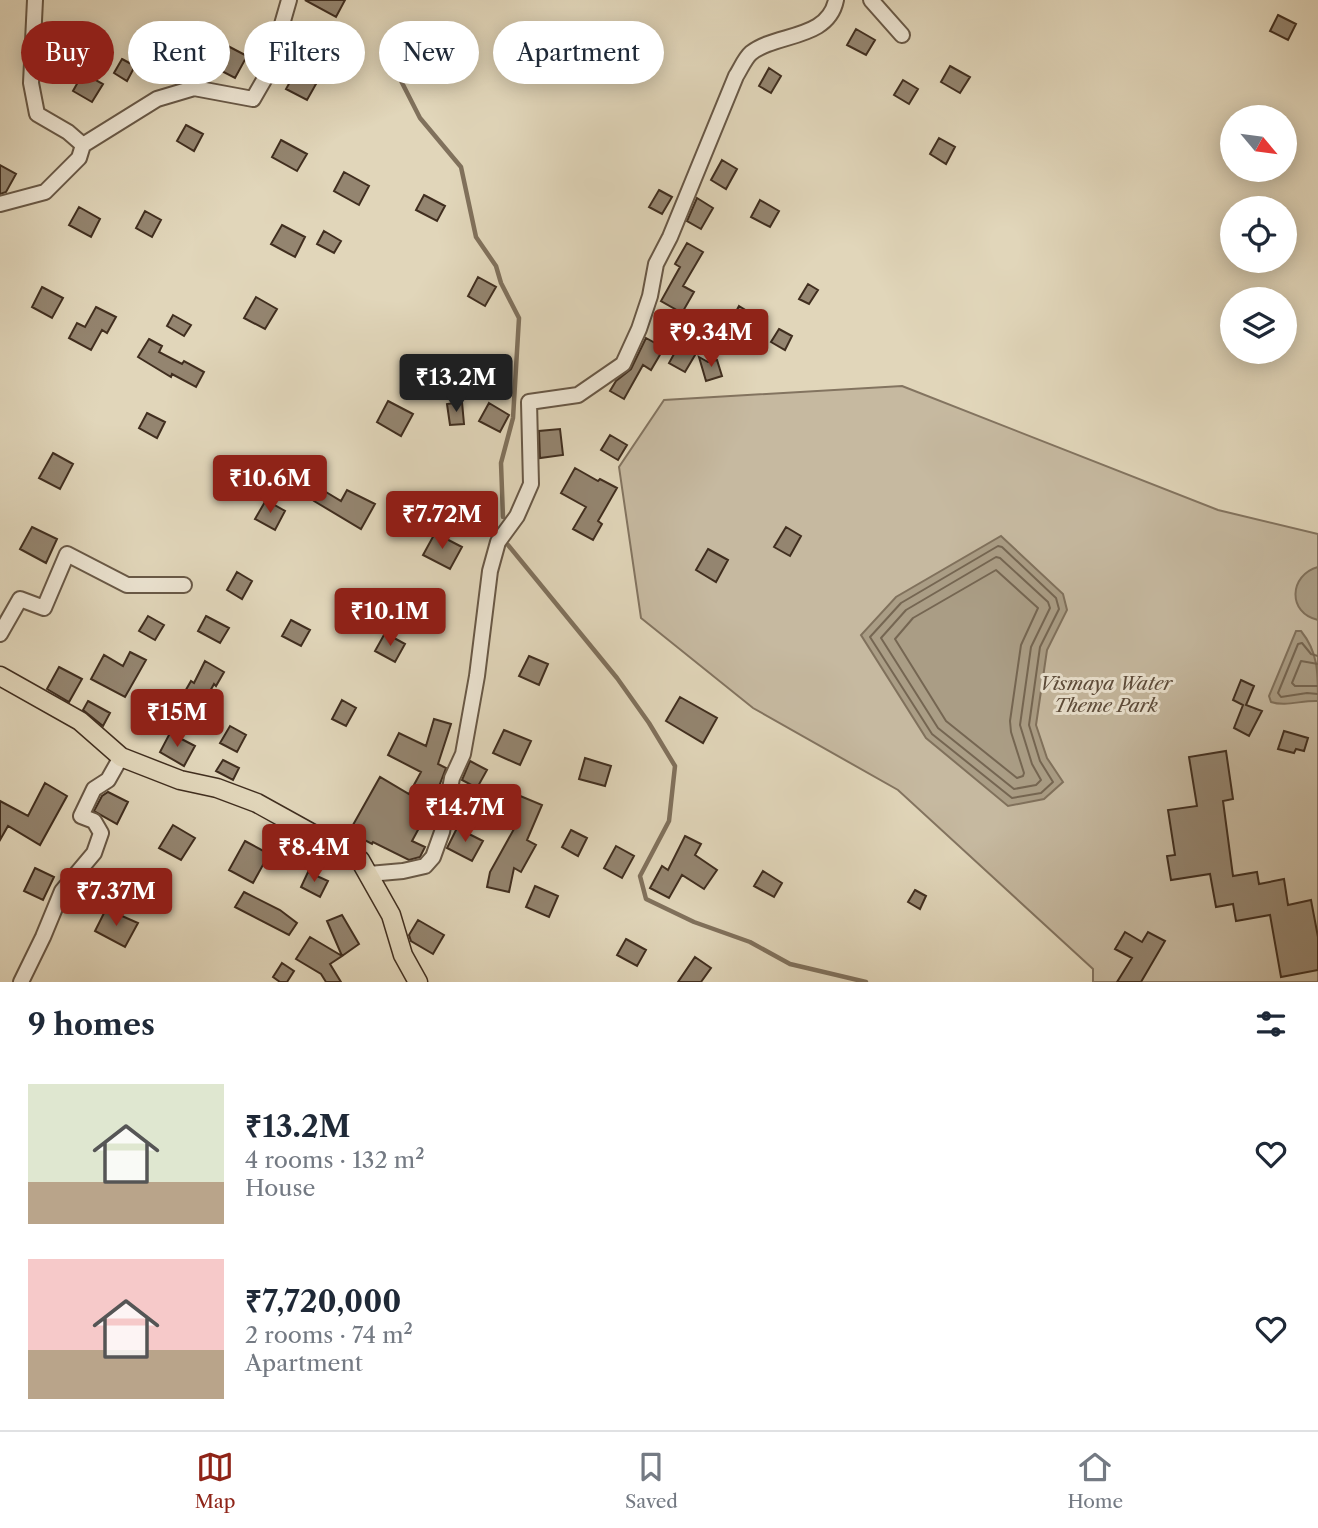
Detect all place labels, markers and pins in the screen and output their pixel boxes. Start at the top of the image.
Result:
pin: ₹9.34M [654,310,768,369]
pin: ₹13.2M [399,354,513,414]
pin: ₹10.6M [213,456,327,515]
pin: ₹7.72M [385,491,499,551]
pin: ₹10.1M [333,588,447,648]
pin: ₹15M [136,690,218,749]
pin: ₹14.7M [408,784,522,844]
pin: ₹8.4M [265,824,363,884]
pin: ₹7.37M [59,869,173,928]

